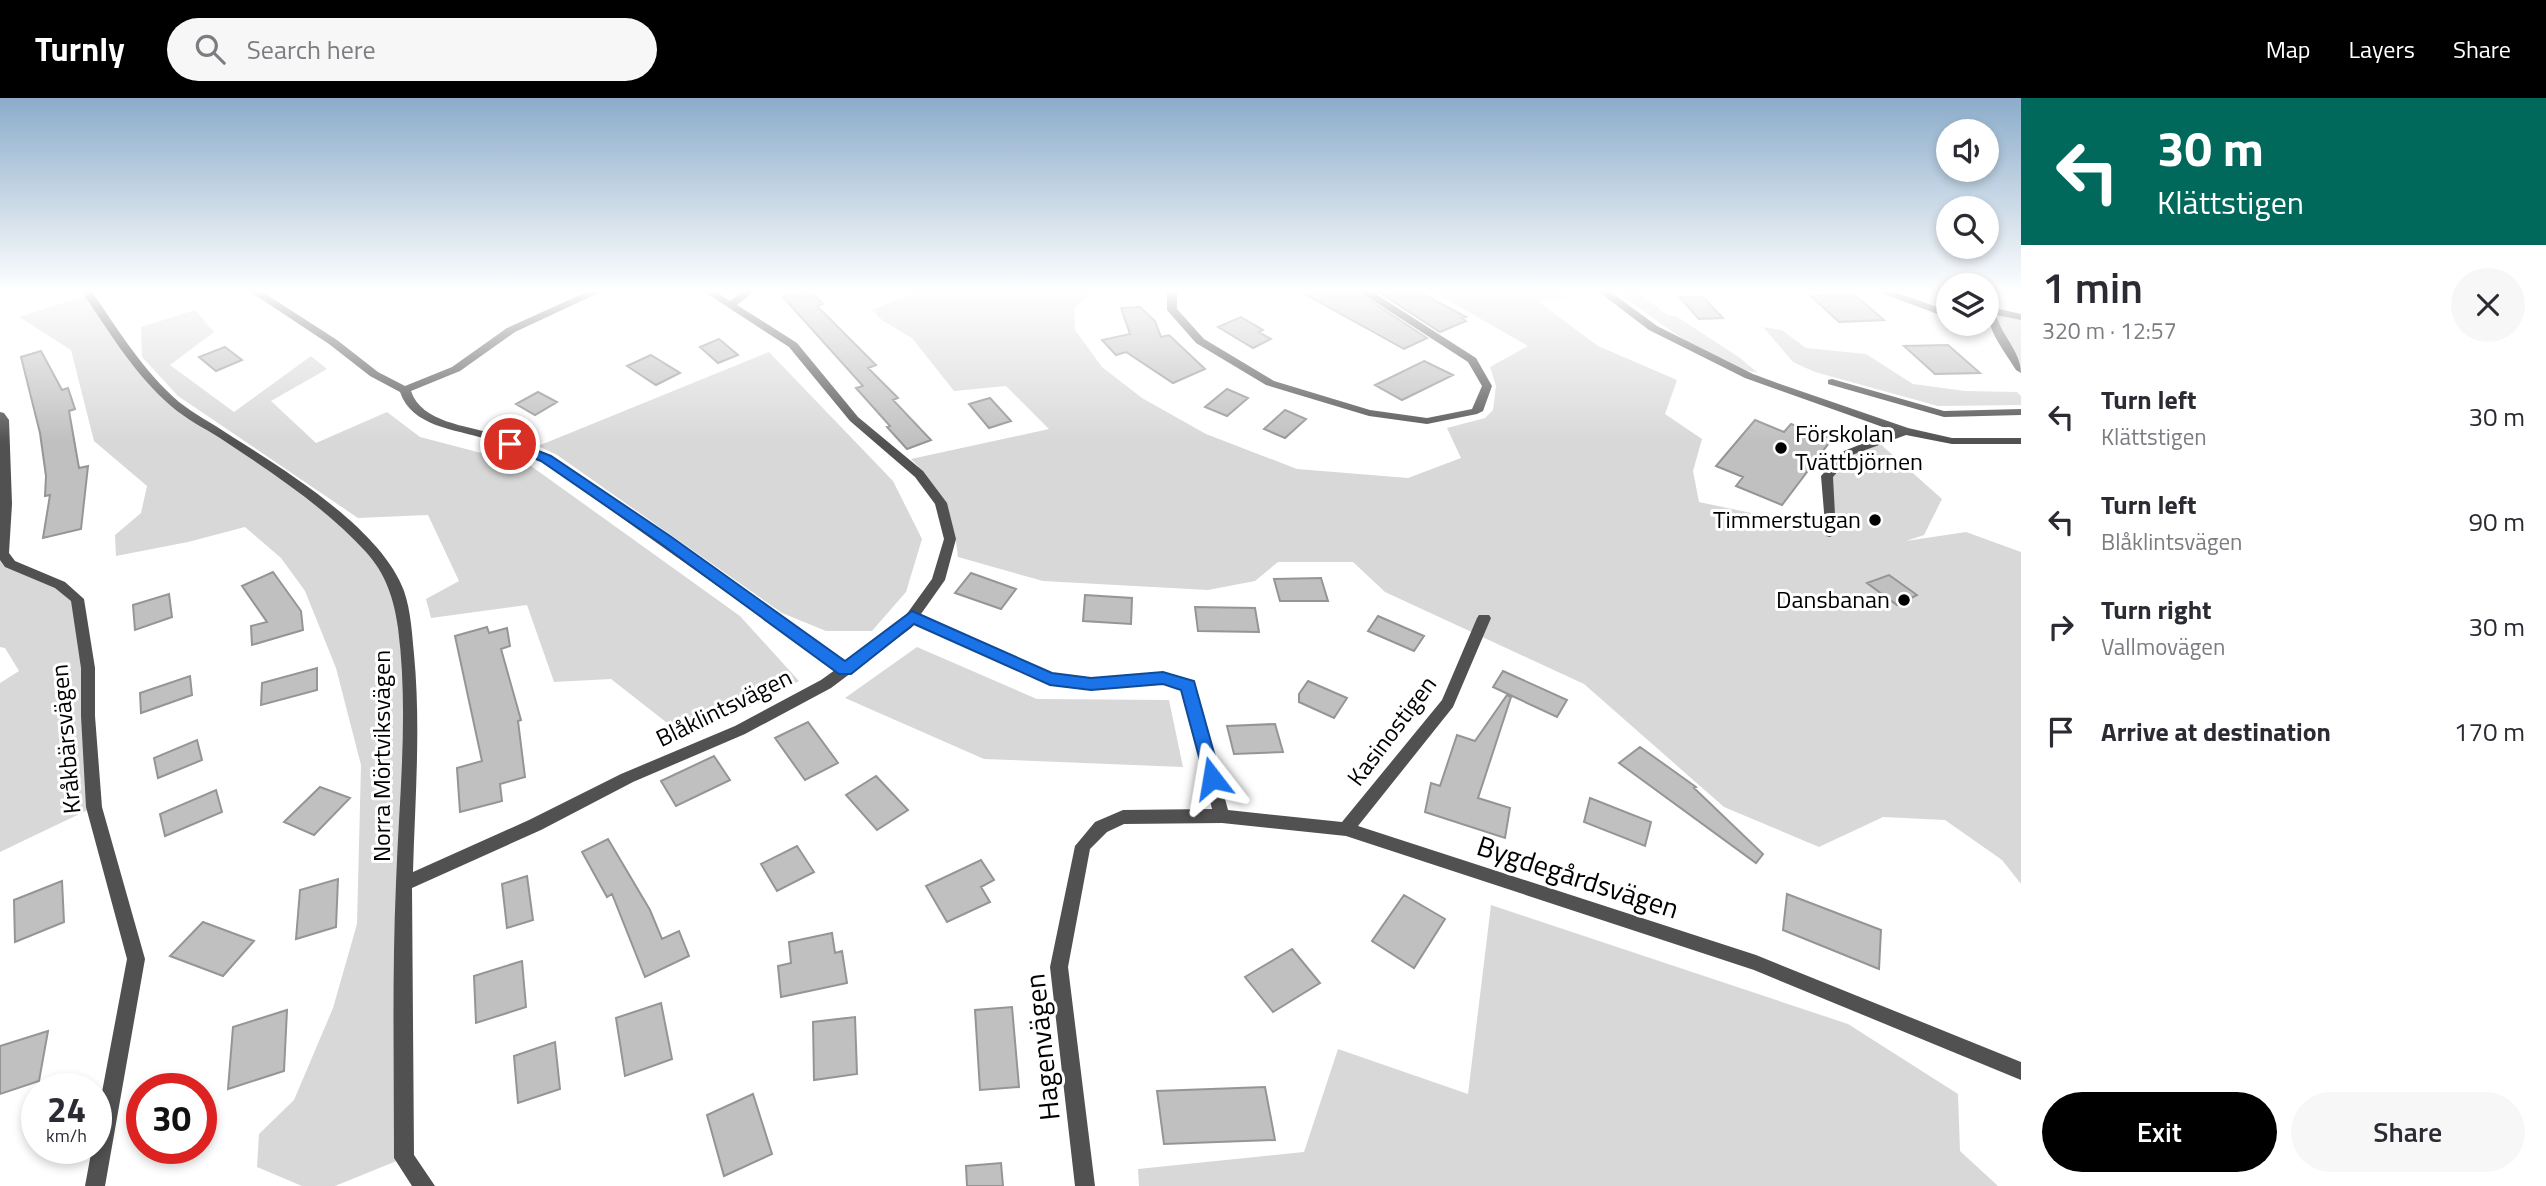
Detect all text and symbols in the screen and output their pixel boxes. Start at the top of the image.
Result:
search box [167,18,657,81]
text: Turnly [35,24,125,74]
icon: search [191,30,229,68]
text: Search here [247,30,376,69]
text: Map [2266,31,2311,67]
text: Layers [2349,31,2415,67]
text: Share [2453,31,2511,67]
text: 30 m [2157,110,2264,185]
map controls [1936,119,1999,336]
button: sound [1936,119,1999,182]
icon: left [2042,126,2133,217]
text: Klättstigen [2157,178,2304,226]
button: search [1936,196,1999,259]
text: 1 min [2042,255,2143,319]
button: close [2451,268,2525,342]
button: layers [1936,273,1999,336]
text: 320 m · 12:57 [2042,313,2177,348]
text: Turn left [2101,380,2196,419]
text: 30 m [2468,397,2525,436]
icon: left [2042,398,2080,436]
pin [480,414,540,474]
place label: Förskolan Tvättbjörnen [1795,415,1923,479]
text: Klättstigen [2101,419,2207,454]
icon: arrive [491,425,529,463]
marker: Förskolan Tvättbjörnen [1773,440,1789,456]
text: Turn left [2101,485,2196,524]
place label: Timmerstugan [1713,501,1861,537]
text: 90 m [2468,502,2525,541]
icon: left [2042,503,2080,541]
marker: Timmerstugan [1867,512,1883,528]
text: Blåklintsvägen [2101,524,2242,559]
place label: Dansbanan [1776,581,1890,617]
text: Turn right [2101,590,2212,629]
marker: Dansbanan [1896,592,1912,608]
text: 30 m [2468,607,2525,646]
icon: right [2042,608,2080,646]
text: Vallmovägen [2101,629,2225,664]
street label: Norra Mörtviksvägen [363,650,399,862]
street label: Blåklintsvägen [649,659,798,756]
street label: Kråkbärsvägen [41,663,89,815]
street label: Kasinostigen [1338,668,1445,793]
text: Arrive at destination [2101,712,2331,751]
text: 170 m [2454,712,2525,751]
icon: arrive [2042,713,2080,751]
position arrow [1175,741,1249,815]
street label: Bygdegårdsvägen [1472,824,1685,929]
street label: Hagenvägen [1012,972,1071,1122]
speed limit sign: 30 [126,1073,217,1164]
text: 24 [47,1082,86,1136]
button: Exit [2042,1092,2277,1172]
button: Share [2291,1092,2525,1172]
text: km/h [46,1122,87,1149]

